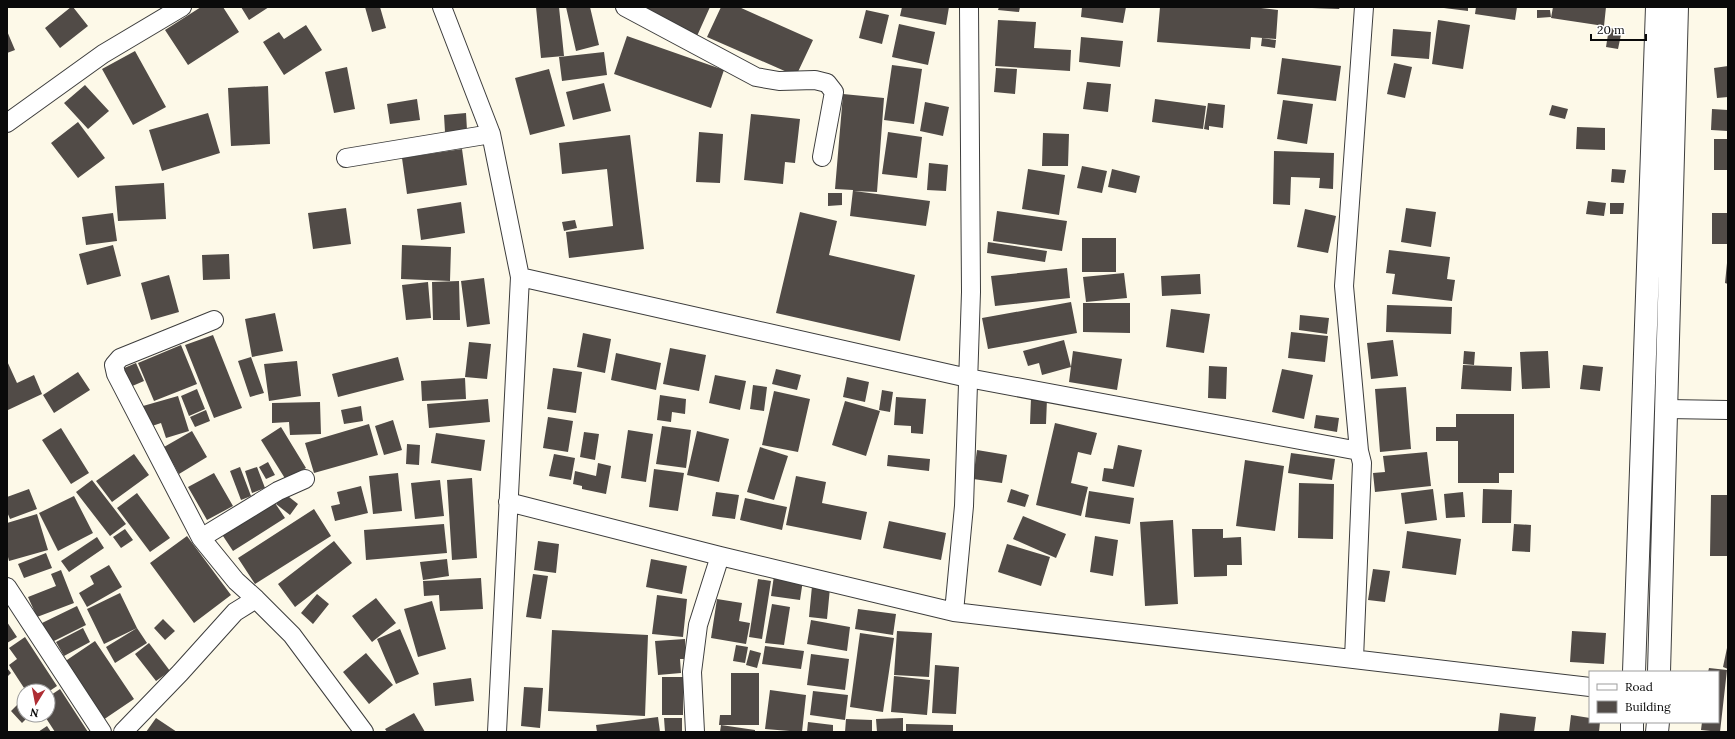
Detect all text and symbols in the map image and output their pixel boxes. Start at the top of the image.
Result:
scale bar [1591,16,1646,42]
text: 20 m [1597,22,1625,37]
legend [1589,671,1719,723]
text: Road [1625,679,1653,694]
north arrow [16,683,56,723]
text: Building [1625,699,1671,714]
text: N [28,705,40,720]

